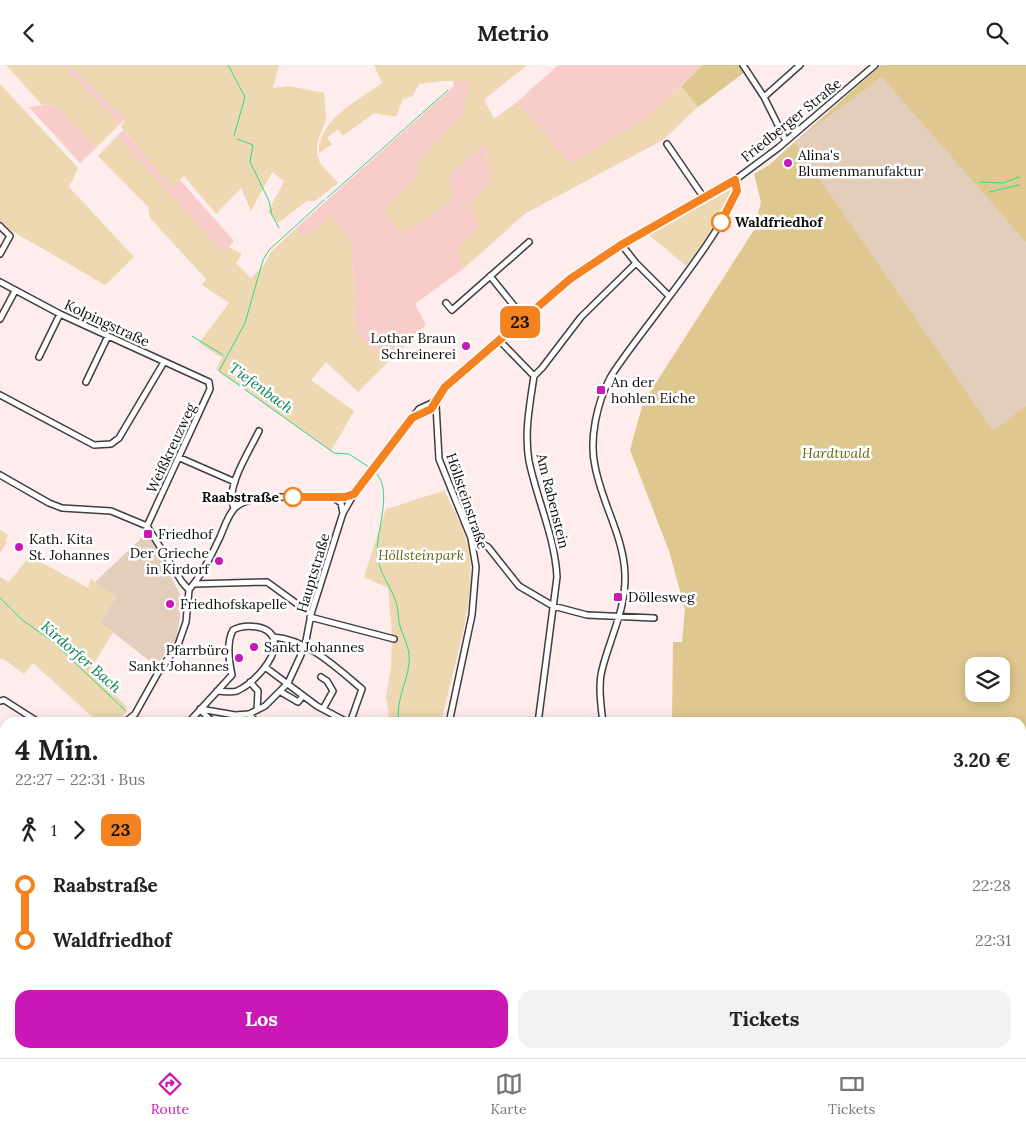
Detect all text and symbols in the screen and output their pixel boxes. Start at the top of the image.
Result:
icon: back [15,19,43,47]
text: Metrio [477,19,549,47]
icon: search [983,19,1011,47]
street label: Friedberger Straße [737,74,845,166]
place label: Alina's Blumenmanufaktur [797,146,923,180]
marker: Alina's Blumenmanufaktur [782,157,794,169]
marker: Waldfriedhof [711,212,731,232]
place label: Waldfriedhof [735,213,823,231]
street label: Kolpingstraße [61,295,153,351]
line badge: 23 [498,306,542,338]
text: 23 [510,310,530,333]
place label: Lothar Braun Schreinerei [370,329,456,363]
marker: Lothar Braun Schreinerei [460,340,472,352]
water label: Tiefenbach [226,358,297,417]
place label: An der hohlen Eiche [610,373,696,407]
marker: An der hohlen Eiche [595,384,607,396]
street label: Weißkreuzweg [142,400,200,496]
park label: Hardtwald [802,444,870,462]
street label: Höllsteinstraße [442,451,492,552]
street label: Am Rabenstein [532,451,574,551]
marker: Raabstraße [283,487,303,507]
place label: Raabstraße [202,488,279,506]
place label: Friedhof [158,525,214,543]
marker: Friedhof [142,528,154,540]
place label: Kath. Kita St. Johannes [29,530,109,564]
street label: Hauptstraße [292,531,334,615]
marker: Kath. Kita St. Johannes [13,541,25,553]
place label: Der Grieche in Kirdorf [130,544,210,578]
park label: Höllsteinpark [378,546,464,564]
marker: Der Grieche in Kirdorf [213,555,225,567]
place label: Döllesweg [628,588,695,606]
marker: Döllesweg [612,591,624,603]
place label: Friedhofskapelle [180,595,287,613]
marker: Friedhofskapelle [164,598,176,610]
water label: Kirdorfer Bach [37,617,126,697]
place label: Sankt Johannes [264,638,364,656]
place label: Pfarrbüro Sankt Johannes [129,641,229,675]
marker: Sankt Johannes [248,641,260,653]
marker: Pfarrbüro Sankt Johannes [233,652,245,664]
map controls [965,657,1010,702]
button: layers [965,657,1010,702]
text: 4 Min. [15,732,98,768]
text: 3.20 € [953,748,1011,772]
text: 22:27 – 22:31 · Bus [15,769,145,789]
icon: walk [15,816,43,844]
icon: forward [65,816,93,844]
text: 23 [111,818,131,841]
text: 1 [51,820,57,840]
text: Raabstraße [53,873,158,897]
text: 22:28 [972,875,1011,895]
text: Waldfriedhof [53,928,172,952]
text: 22:31 [975,930,1011,950]
button: Los [15,990,508,1048]
button: Tickets [518,990,1011,1048]
tab: Route [151,1070,189,1118]
tab: Karte [491,1070,527,1118]
tab: Tickets [828,1070,875,1118]

